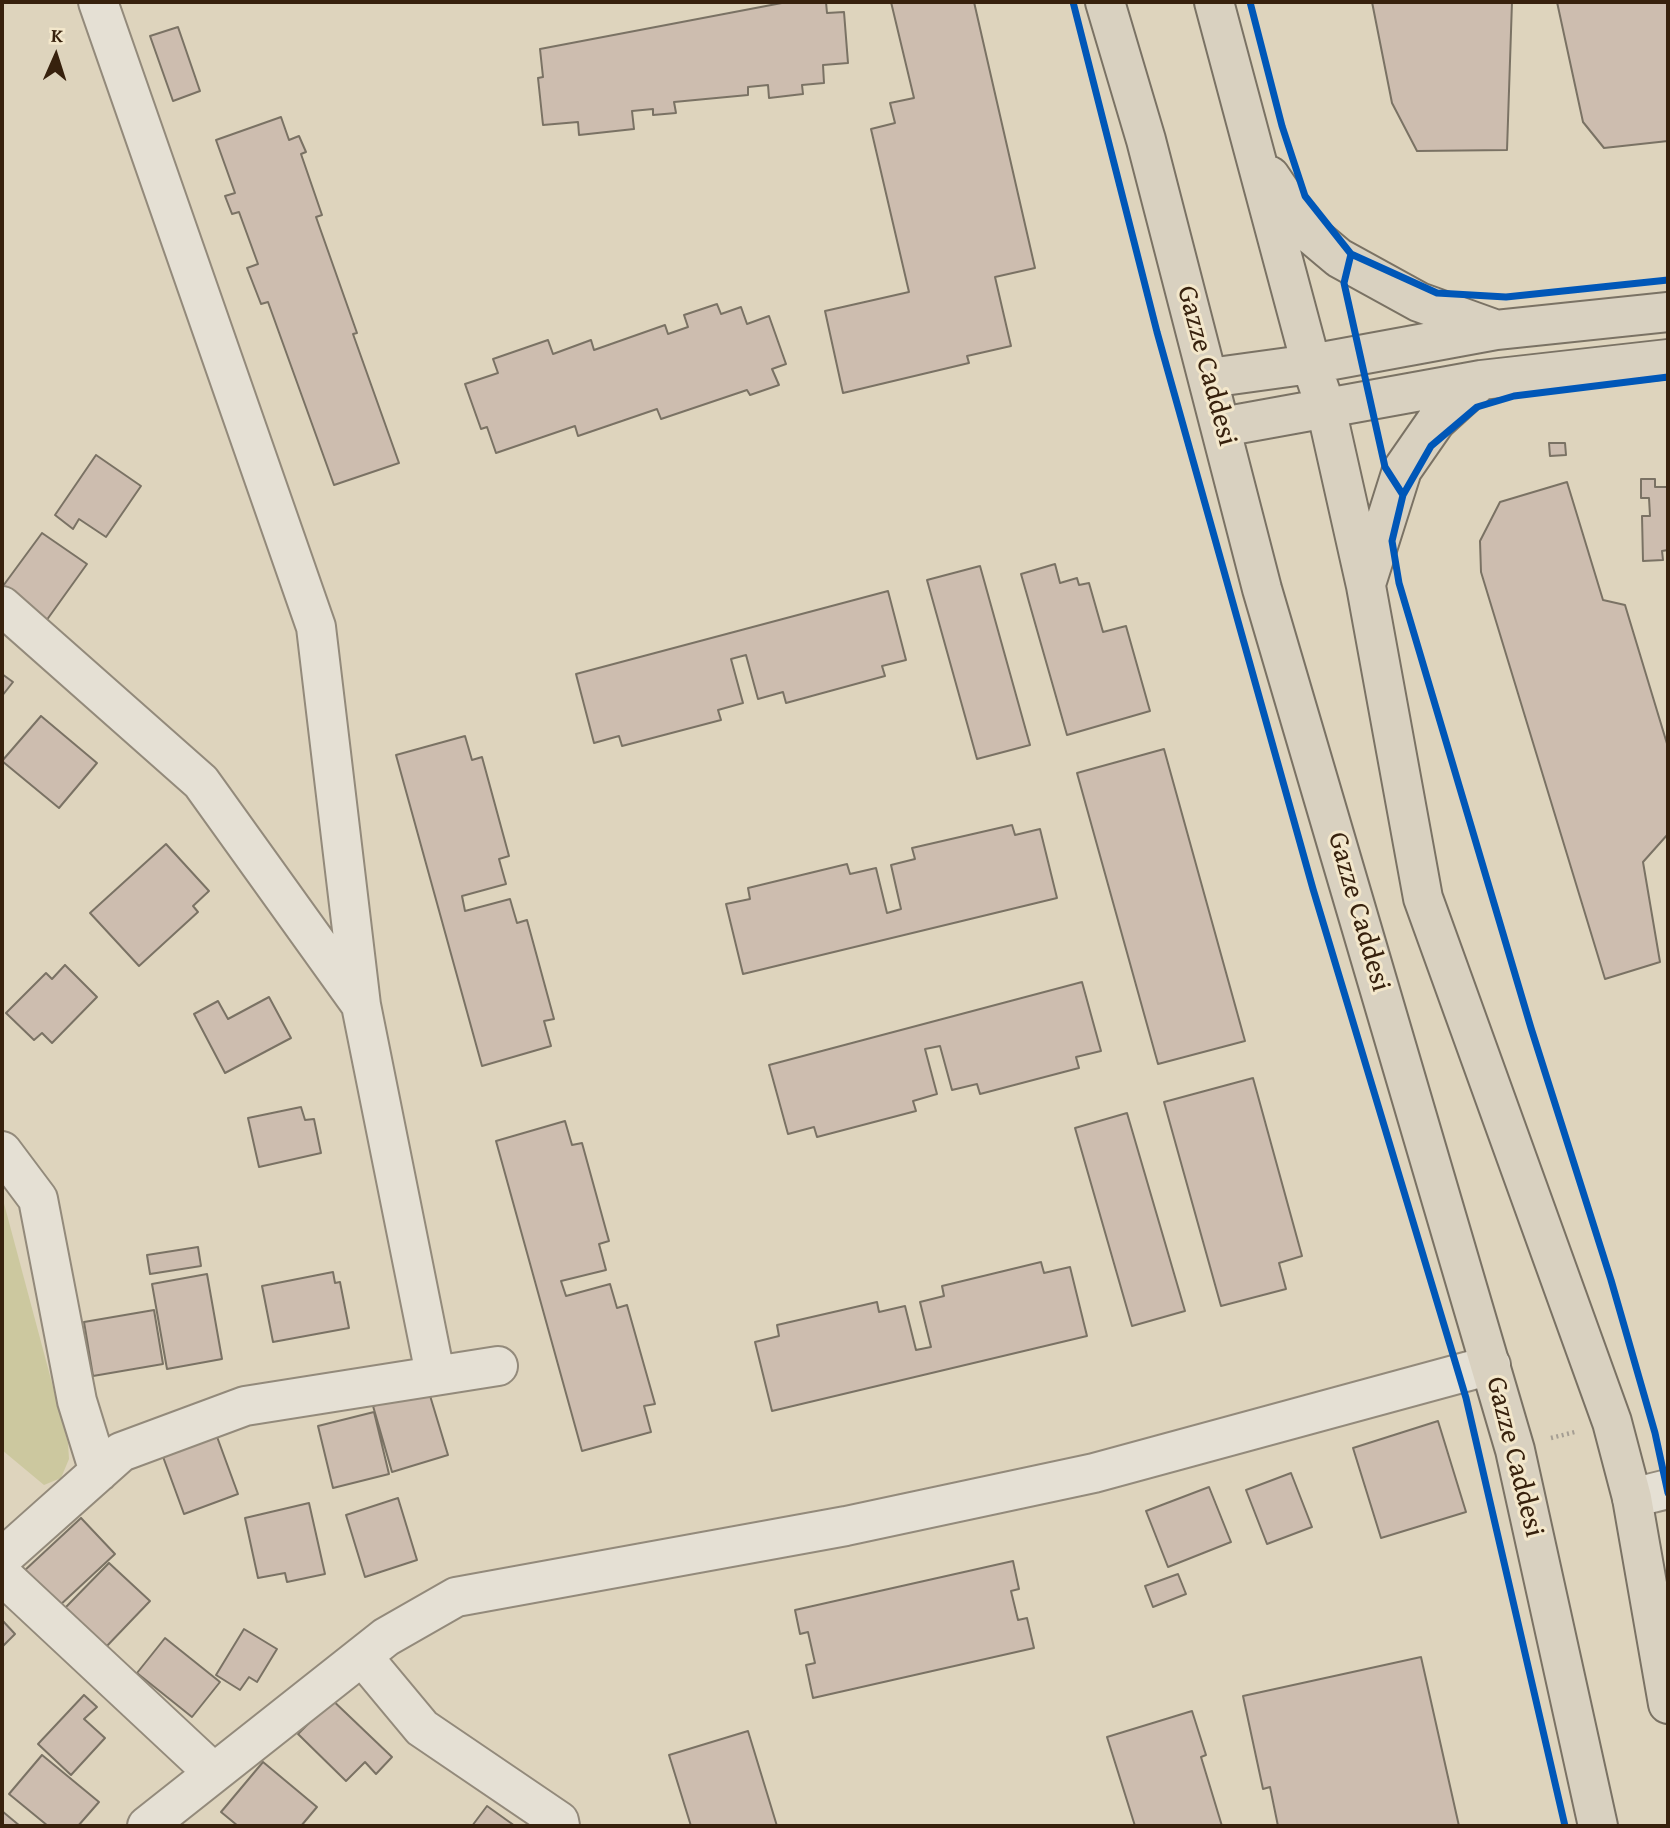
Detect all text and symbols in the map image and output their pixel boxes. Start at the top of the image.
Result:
north arrow [21,21,91,91]
text: K [50,21,64,49]
street label: Gazze Caddesi [1169,282,1243,450]
street label: Gazze Caddesi [1319,829,1397,995]
street label: Gazze Caddesi [1478,1373,1550,1541]

